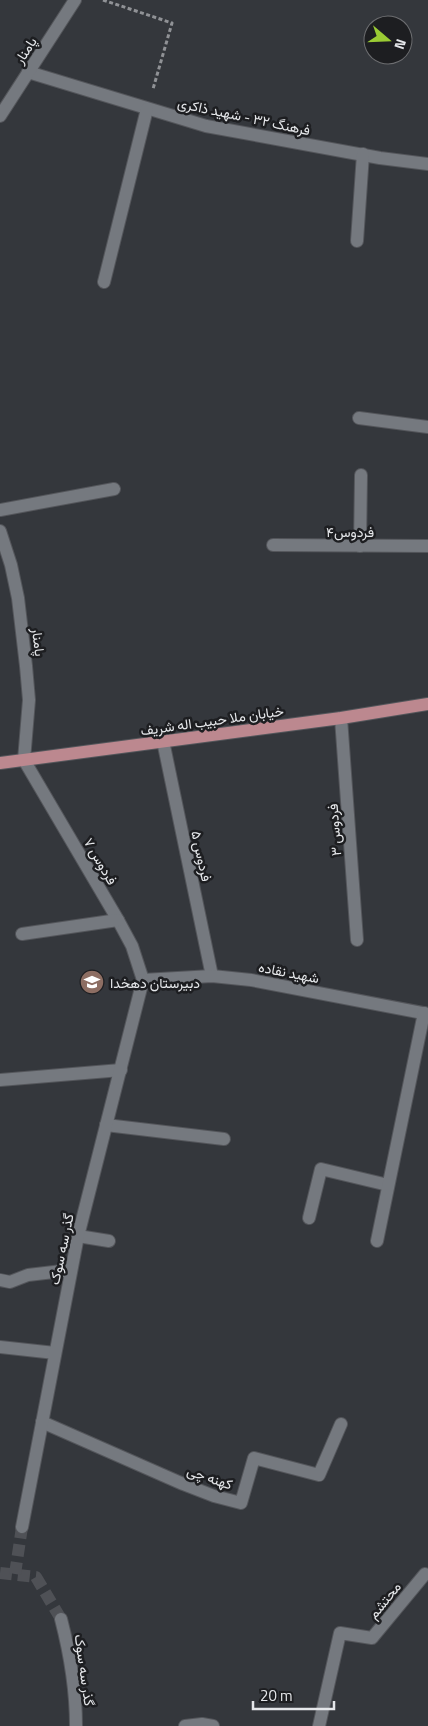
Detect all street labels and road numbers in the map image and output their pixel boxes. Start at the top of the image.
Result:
street label: پامنار [8,32,42,69]
street label: فرهنگ ۳۲ - شهید ذاکری [176,92,312,140]
street label: فردوس۴ [326,521,374,542]
street label: پامنار [27,625,51,658]
street label: خیابان ملا حبیب اله شریف [139,700,285,740]
street label: فردوس ۳ [322,803,346,857]
street label: فردوس ۵ [186,829,218,883]
street label: فردوس ۷ [79,833,123,889]
street label: شهید نقاده [257,956,321,988]
street label: گذر سه سوک [43,1211,79,1287]
street label: کهنه چی [184,1459,236,1495]
street label: محتشم [362,1577,406,1623]
street label: گذر سه سوک [70,1633,100,1707]

